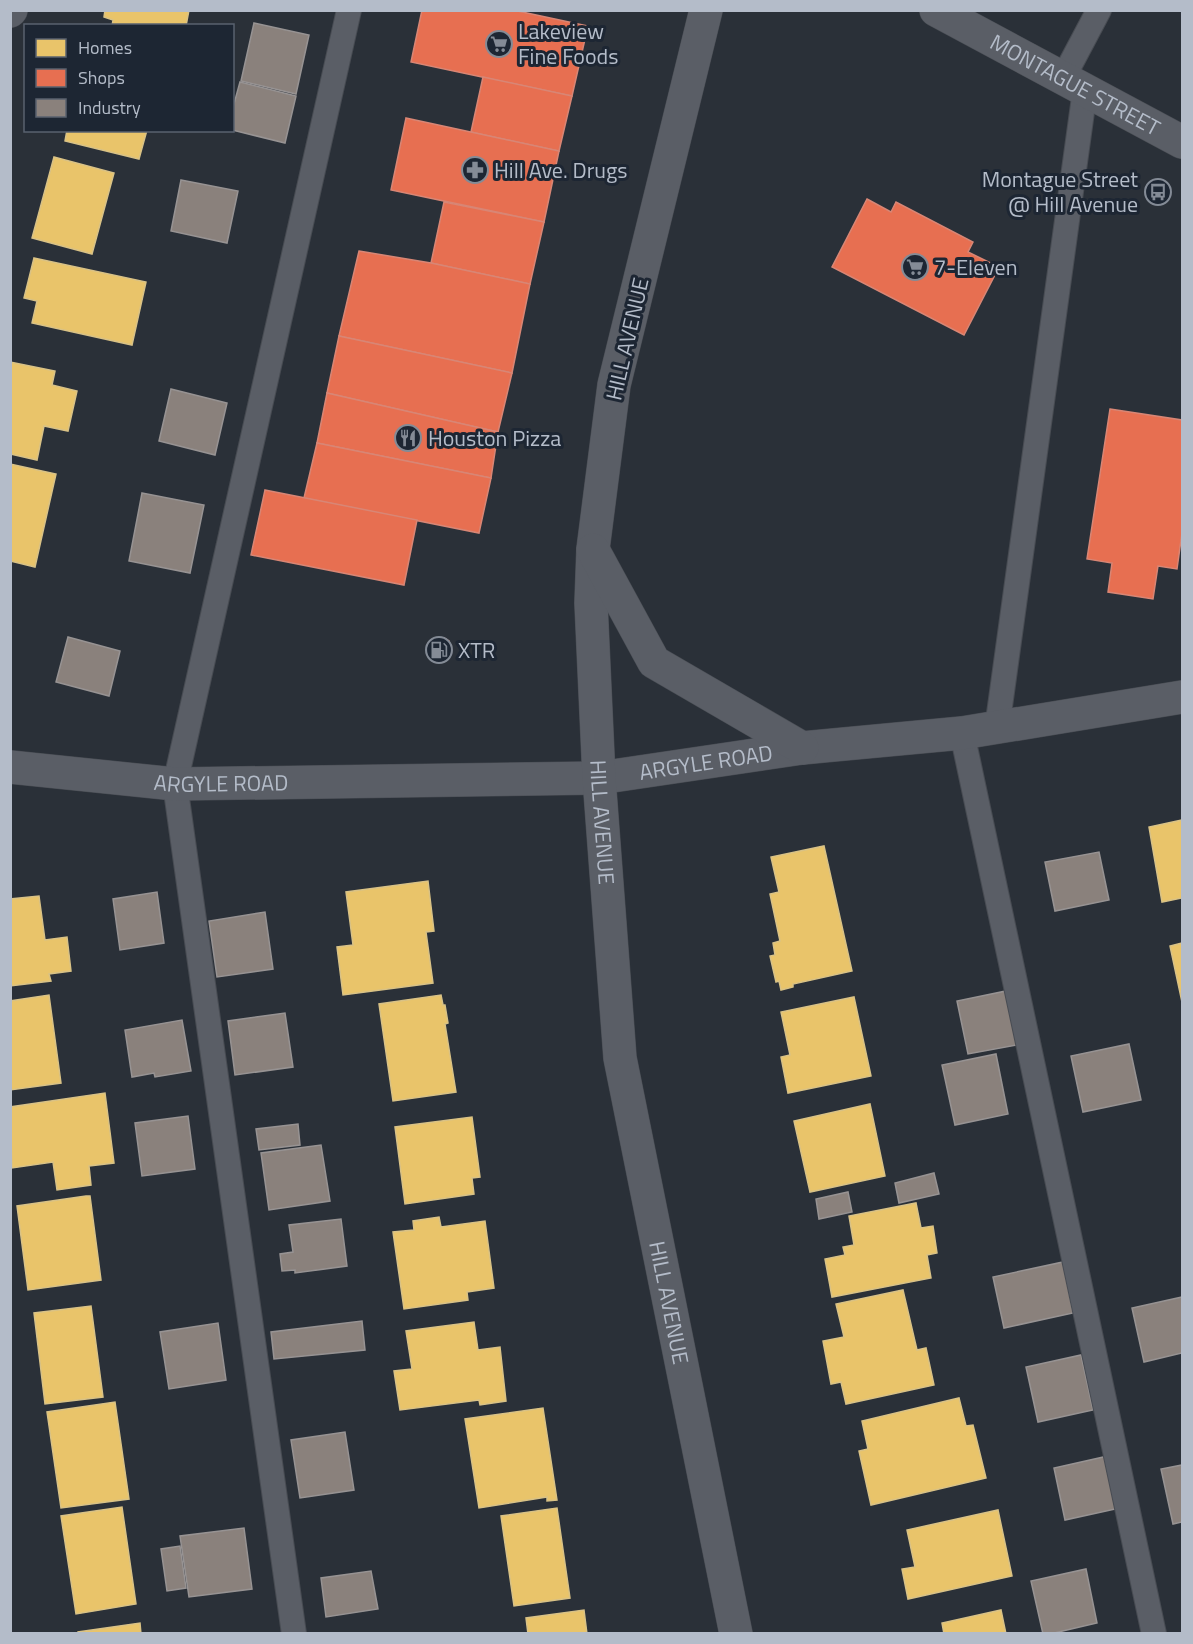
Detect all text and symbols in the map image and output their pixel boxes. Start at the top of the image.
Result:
place label: Lakeview Fine Foods [518,14,618,73]
legend [24,24,234,132]
street label: MONTAGUE STREET [984,25,1167,145]
supermarket icon: Lakeview Fine Foods [484,29,514,59]
text: Homes [78,34,132,61]
text: Shops [78,64,125,91]
text: Industry [78,94,141,121]
place label: Hill Ave. Drugs [494,153,628,187]
pharmacy icon: Hill Ave. Drugs [460,155,490,185]
place label: Montague Street @ Hill Avenue [982,162,1138,221]
bus stop icon: Montague Street @ Hill Avenue [1143,177,1173,207]
place label: 7-Eleven [934,250,1017,284]
supermarket icon: 7-Eleven [900,252,930,282]
street label: HILL AVENUE [596,274,658,404]
place label: Houston Pizza [428,421,561,455]
restaurant icon: Houston Pizza [393,423,423,453]
place label: XTR [458,633,495,667]
fuel station icon: XTR [424,635,454,665]
street label: ARGYLE ROAD [637,736,775,789]
street label: HILL AVENUE [581,759,624,886]
street label: ARGYLE ROAD [152,765,289,801]
street label: HILL AVENUE [640,1238,698,1367]

